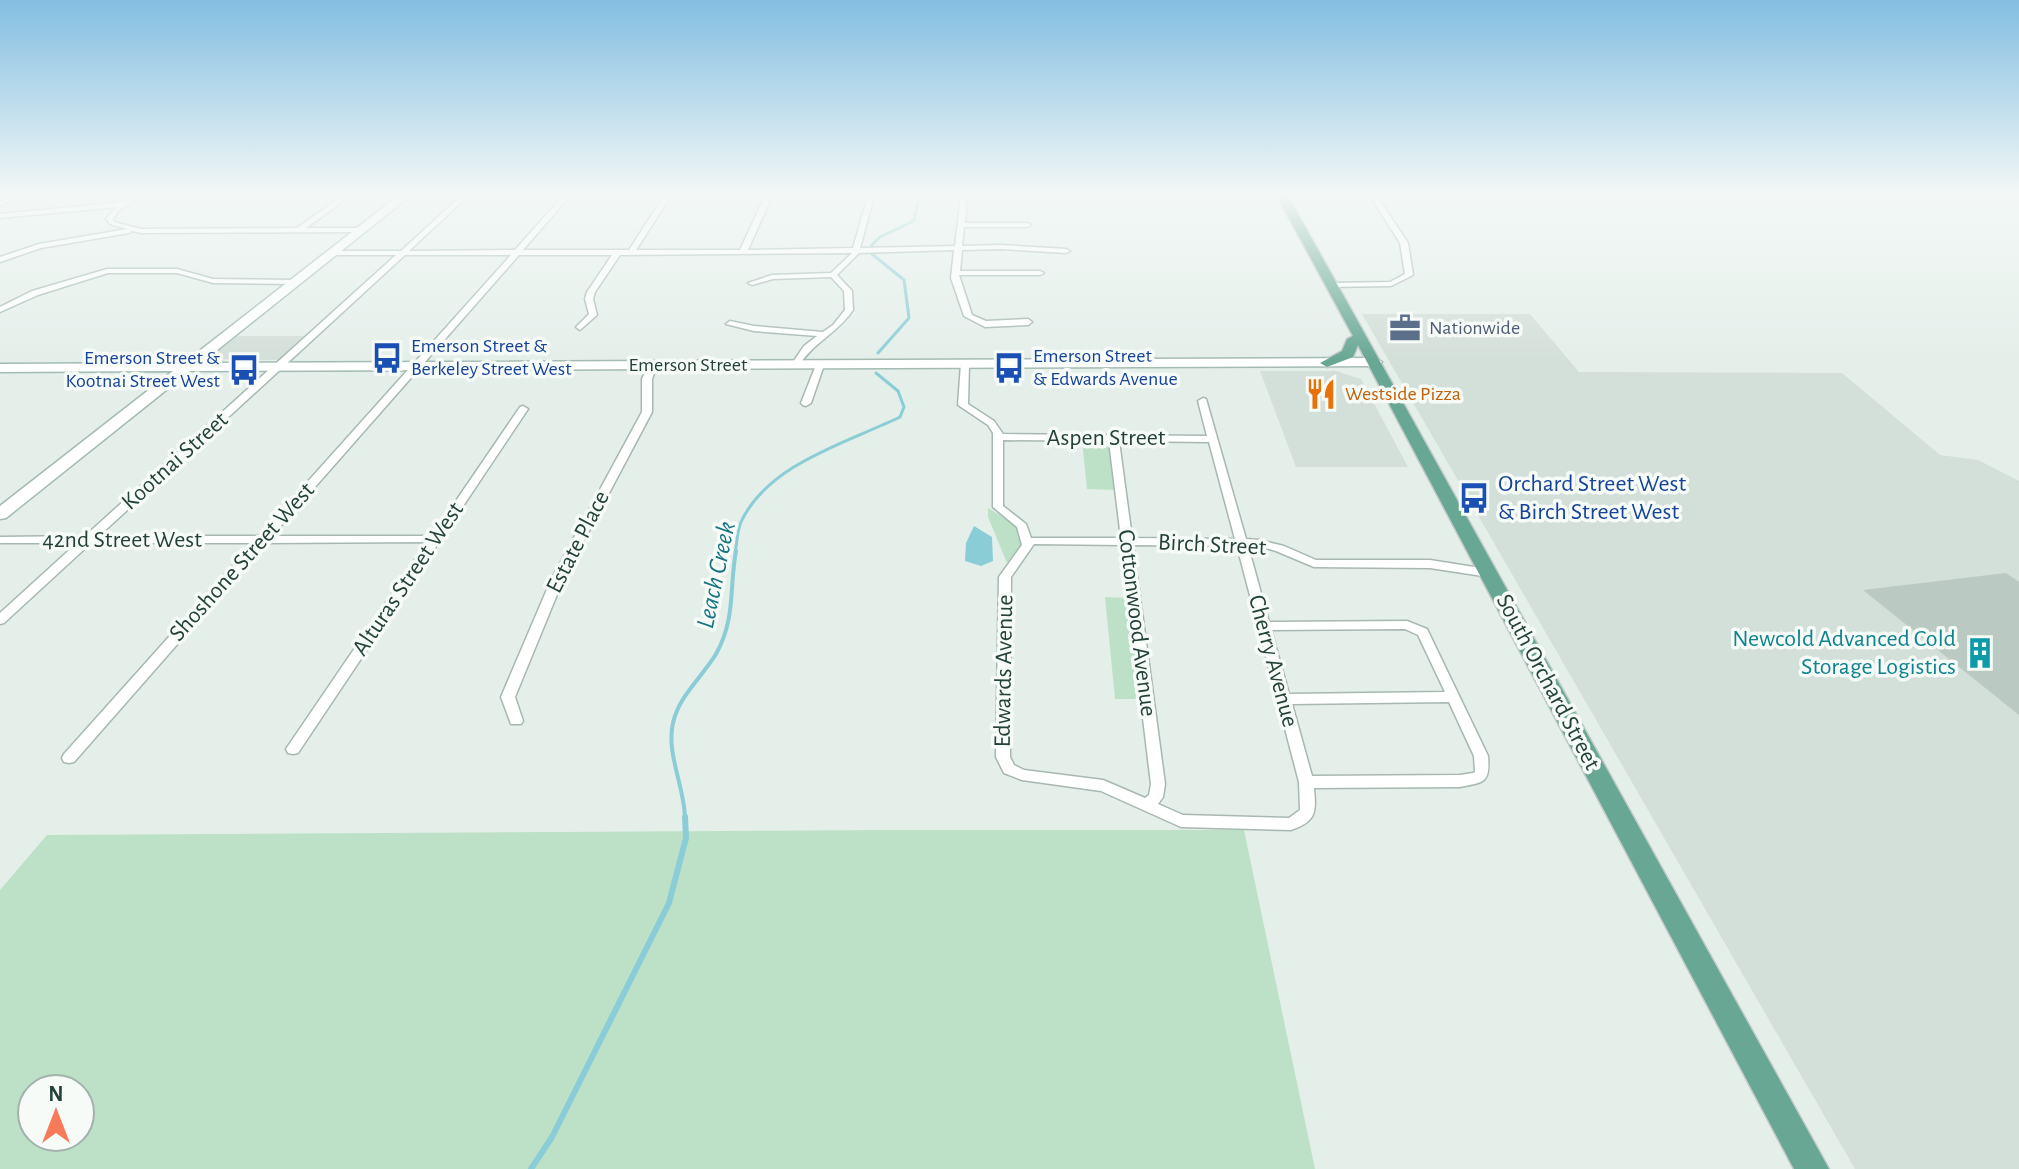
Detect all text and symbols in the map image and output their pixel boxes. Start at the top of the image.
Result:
office icon: Nationwide [1388,311,1422,345]
place label: Nationwide [1429,318,1520,338]
place label: Emerson Street & Berkeley Street West [411,336,572,379]
bus stop icon: Emerson Street & Berkeley Street West [370,341,404,375]
place label: Emerson Street & Edwards Avenue [1033,346,1178,389]
place label: Emerson Street & Kootnai Street West [65,348,221,391]
bus stop icon: Emerson Street & Edwards Avenue [992,351,1026,385]
bus stop icon: Emerson Street & Kootnai Street West [227,353,261,387]
street label: Emerson Street [629,355,748,375]
restaurant icon: Westside Pizza [1304,377,1338,411]
place label: Westside Pizza [1345,384,1461,404]
street label: Kootnai Street [117,407,233,515]
street label: Aspen Street [1047,426,1166,450]
place label: Orchard Street West & Birch Street West [1498,472,1686,524]
street label: Shoshone Street West [165,478,319,646]
bus stop icon: Orchard Street West & Birch Street West [1457,481,1491,515]
street label: Estate Place [542,487,614,597]
street label: Alturas Street West [348,498,468,660]
water label: Leach Creek [692,519,740,631]
street label: 42nd Street West [42,528,202,552]
street label: Cottonwood Avenue [1114,528,1160,718]
street label: Birch Street [1157,530,1267,560]
street label: South Orchard Street [1492,590,1605,774]
street label: Cherry Avenue [1244,592,1302,730]
street label: Edwards Avenue [991,594,1017,748]
place label: Newcold Advanced Cold Storage Logistics [1732,627,1956,679]
building icon: Newcold Advanced Cold Storage Logistics [1963,636,1997,670]
north arrow [16,1073,96,1153]
text: N [48,1083,64,1105]

